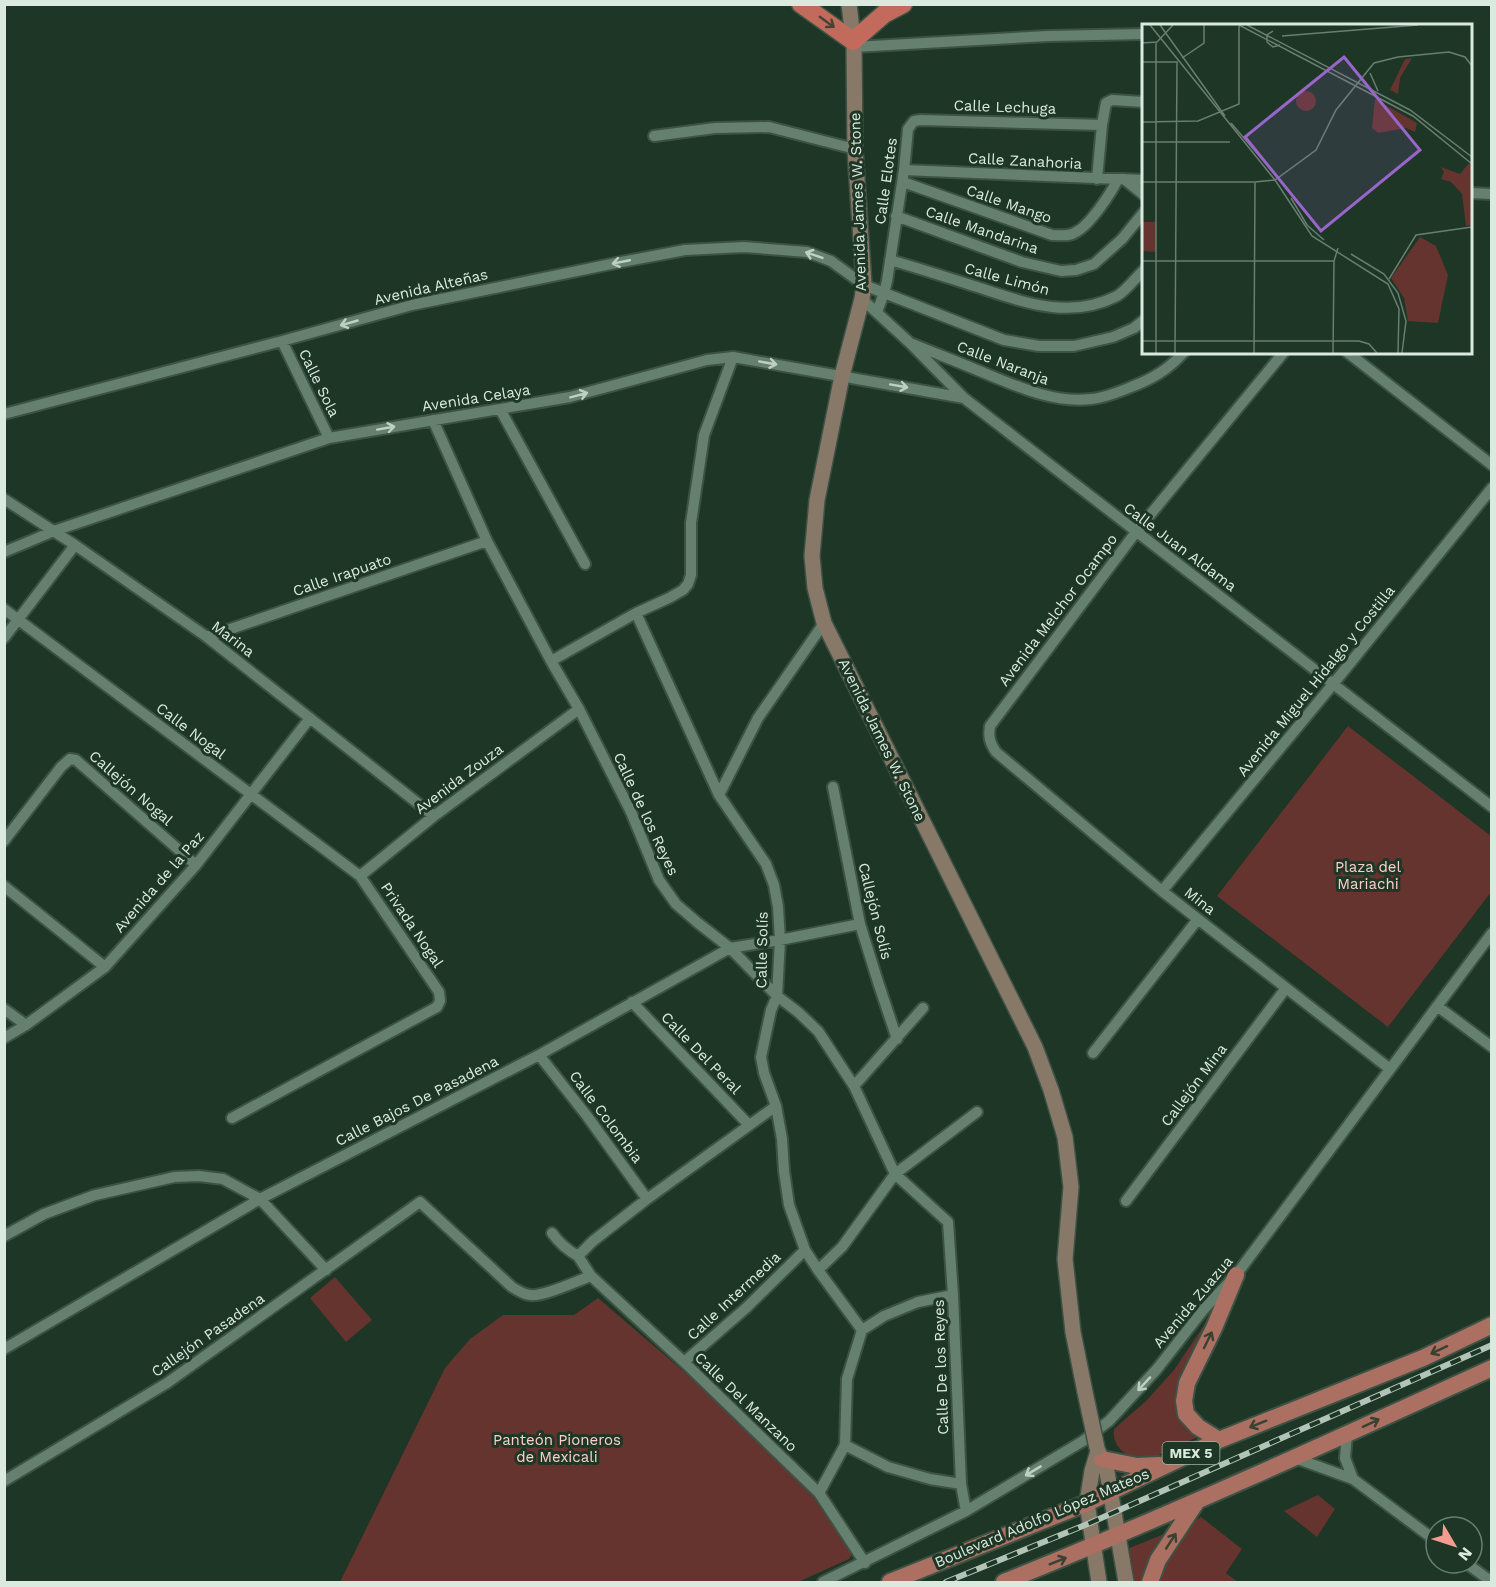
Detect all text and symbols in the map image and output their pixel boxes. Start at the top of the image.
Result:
one-way arrow [819,16,835,28]
inset map [1142,24,1472,354]
street label: Calle Lechuga [953,96,1057,118]
street label: Avenida James W. Stone [846,112,870,292]
street label: Calle Elotes [871,136,901,226]
street label: Calle Zanahoria [967,149,1083,173]
street label: Calle Mango [964,181,1054,227]
street label: Calle Mandarina [923,202,1041,258]
one-way arrow [805,249,824,260]
one-way arrow [612,257,632,268]
street label: Calle Limón [963,259,1051,299]
street label: Avenida Alteñas [372,265,490,309]
one-way arrow [340,317,359,329]
street label: Calle Naranja [954,337,1052,389]
street label: Calle Sola [295,346,343,420]
one-way arrow [758,358,778,369]
street label: Avenida Celaya [421,380,532,415]
one-way arrow [889,381,909,392]
one-way arrow [569,388,588,400]
one-way arrow [376,422,396,433]
street label: Calle Juan Aldama [1120,499,1240,596]
street label: Avenida Melchor Ocampo [995,530,1121,690]
street label: Calle Irapuato [291,550,393,600]
street label: Avenida Miguel Hidalgo y Costilla [1233,581,1399,780]
street label: Marina [208,617,258,661]
street label: Avenida James W. Stone [835,656,929,824]
street label: Calle Nogal [153,699,230,763]
street label: Avenida Zouza [411,740,507,818]
street label: Callejón Nogal [85,747,177,829]
street label: Calle de los Reyes [610,750,682,879]
street label: Avenida de la Paz [110,828,208,936]
park label: Plaza del Mariachi [1335,858,1401,893]
street label: Callejón Solís [854,861,896,961]
street label: Privada Nogal [377,879,447,971]
street label: Mina [1181,883,1220,919]
street label: Calle Solís [752,911,772,989]
street label: Calle Del Peral [657,1008,745,1098]
street label: Callejón Mina [1157,1040,1231,1130]
street label: Calle Bajos De Pasadena [333,1052,502,1150]
street label: Calle Colombia [565,1067,647,1167]
street label: Calle Intermedia [684,1248,785,1344]
street label: Avenida Zuazua [1149,1252,1237,1352]
street label: Callejón Pasadena [148,1289,268,1381]
street label: Calle De los Reyes [930,1299,952,1435]
one-way arrow [1203,1332,1214,1350]
one-way arrow [1430,1345,1448,1357]
street label: Calle Del Manzano [691,1348,801,1456]
one-way arrow [1136,1376,1151,1391]
one-way arrow [1361,1417,1379,1428]
one-way arrow [1249,1419,1268,1430]
park label: Panteón Pioneros de Mexicali [493,1431,621,1466]
road number: MEX 5 [1162,1442,1220,1464]
street label: Boulevard Adolfo López Mateos [932,1465,1152,1571]
one-way arrow [1024,1466,1041,1478]
north arrow [1424,1515,1484,1575]
one-way arrow [1165,1533,1177,1549]
text: N [1454,1544,1476,1565]
one-way arrow [1048,1555,1067,1566]

